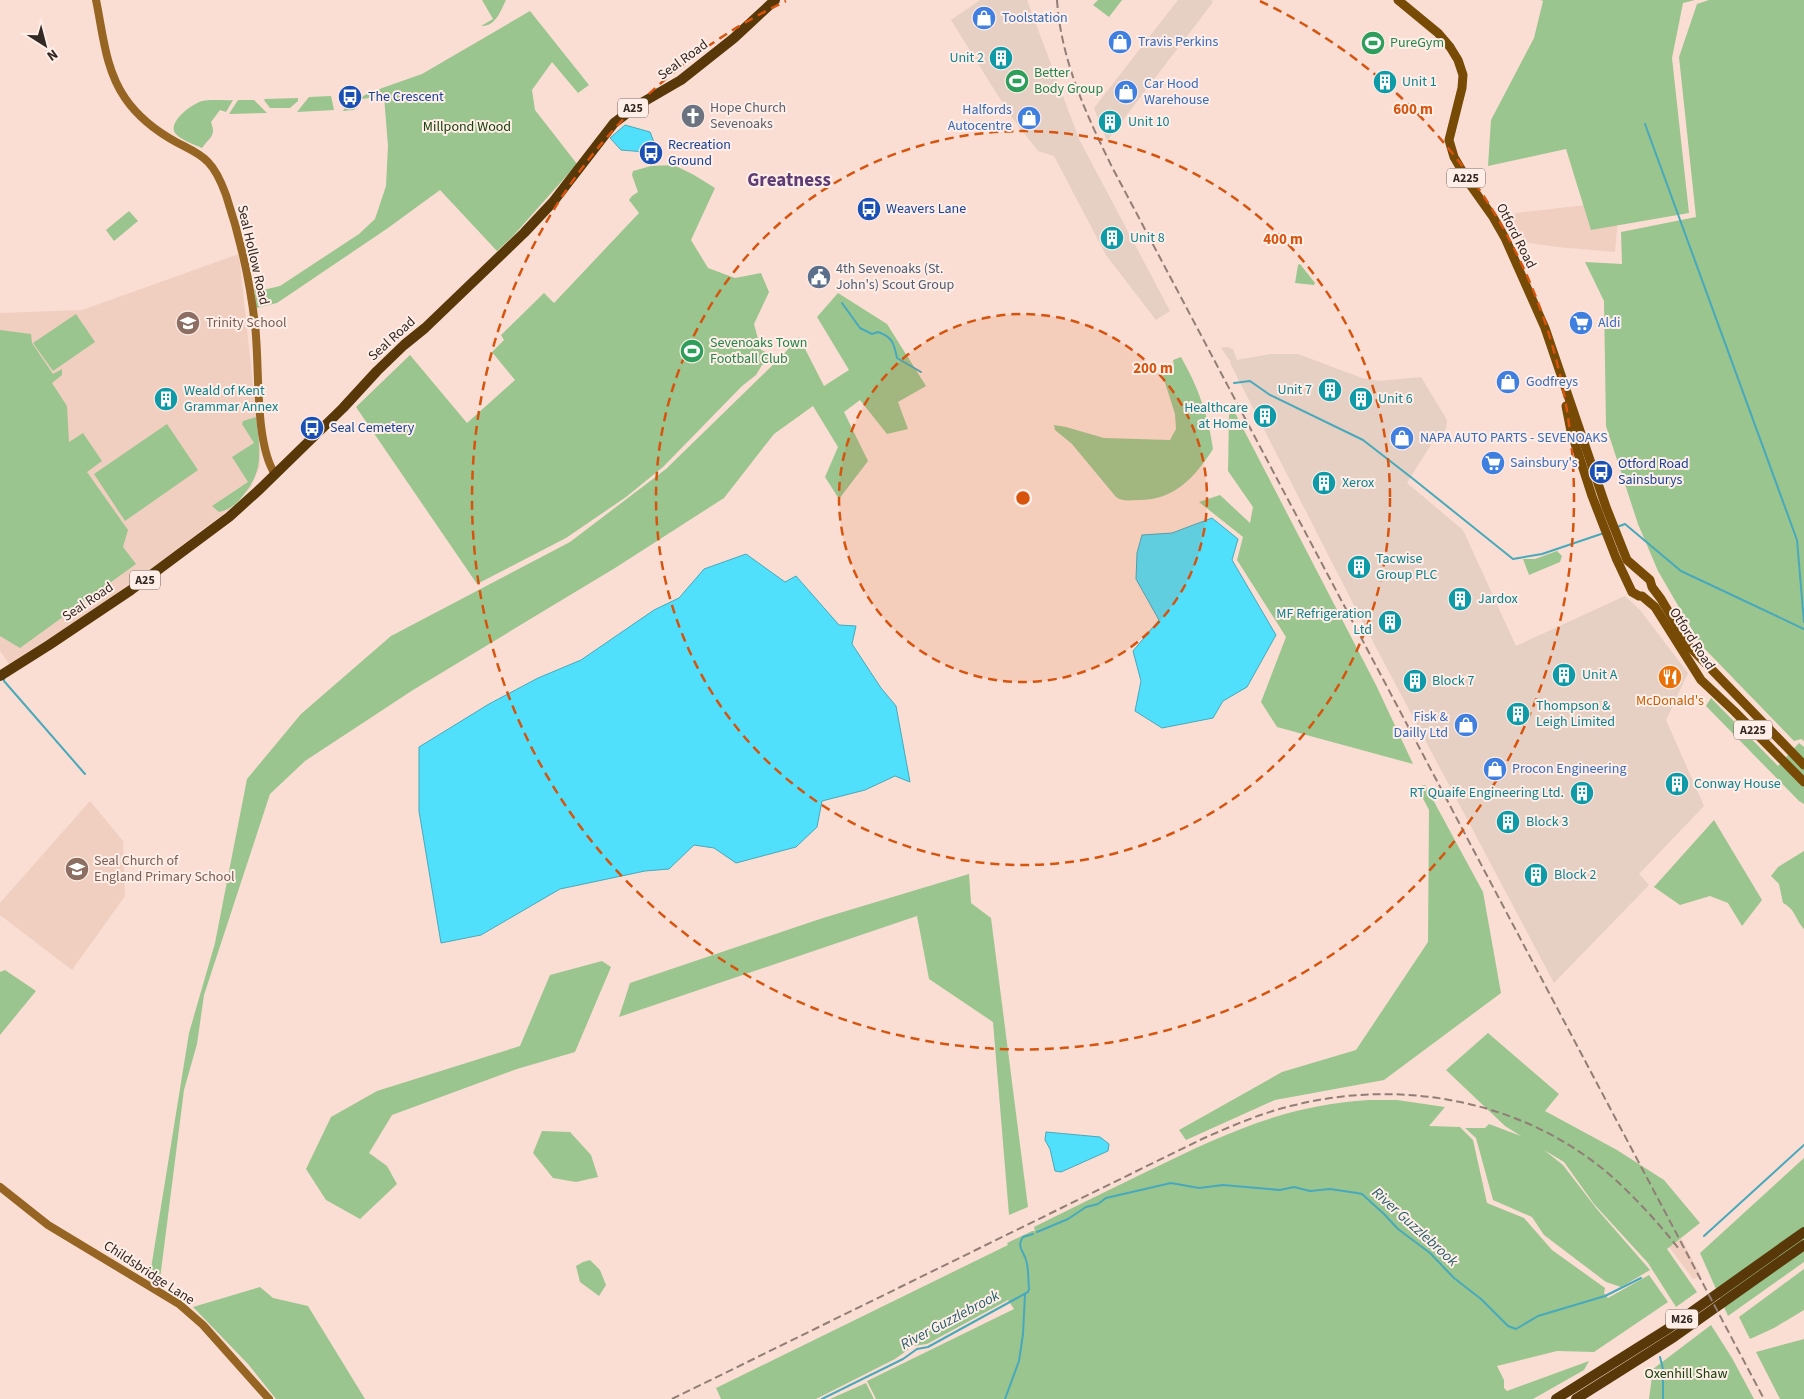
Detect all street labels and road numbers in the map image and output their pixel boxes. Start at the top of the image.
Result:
street label: Seal Road [654,35,712,85]
road number: A25 [618,99,648,118]
road number: A225 [1447,168,1485,188]
street label: Otford Road [1491,200,1541,272]
street label: Seal Hollow Road [232,203,274,307]
street label: Seal Road [364,312,420,366]
road number: A25 [130,570,160,590]
street label: Seal Road [58,578,118,626]
street label: Otford Road [1664,604,1720,674]
road number: A225 [1734,720,1772,740]
street label: Childsbridge Lane [99,1236,199,1310]
road number: M26 [1666,1310,1698,1328]

